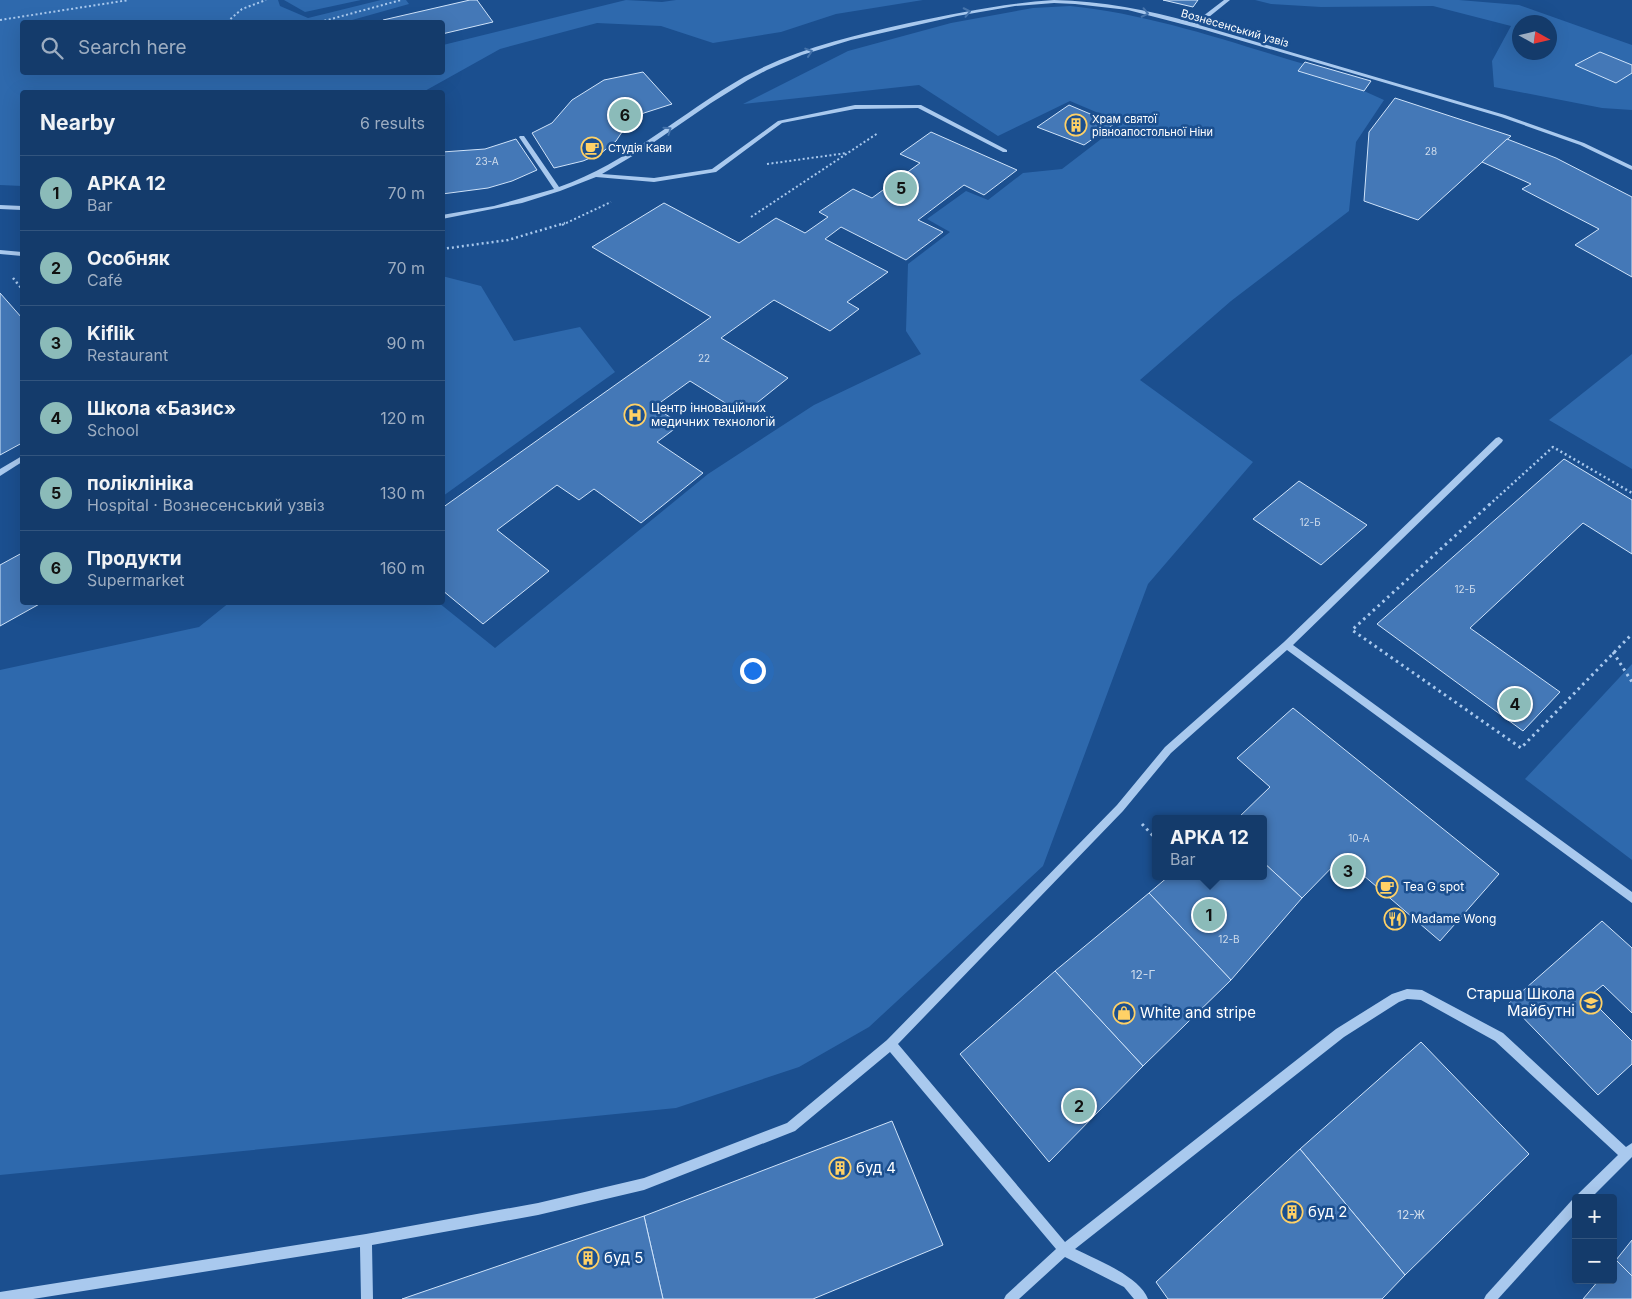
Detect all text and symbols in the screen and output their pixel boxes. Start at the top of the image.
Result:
street label: Вознесенський узвіз [1179,6,1291,50]
one-way arrow [962,7,971,18]
one-way arrow [1140,7,1149,18]
north arrow [1512,15,1557,60]
search box [20,20,445,75]
icon: search [38,34,66,62]
text: Search here [78,36,187,59]
one-way arrow [805,47,813,57]
pin: 6 [609,96,641,134]
text: Nearby [40,110,115,135]
place label: Храм святої рівноапостольної Ніни [1092,112,1213,139]
text: 6 results [360,113,425,133]
building icon: Храм святої рівноапостольної Ніни [1064,113,1088,137]
one-way arrow [662,127,672,136]
cafe icon: Студія Кави [580,136,604,160]
place label: Студія Кави [608,141,672,155]
house number: 28 [1425,145,1437,157]
house number: 23-А [475,155,499,167]
pin: 5 [885,169,917,207]
text: АРКА 12 [87,172,166,195]
text: 1 [53,183,59,203]
text: 70 m [388,183,425,203]
text: Bar [87,195,112,215]
text: Особняк [87,247,170,270]
text: 2 [51,258,61,278]
text: 70 m [388,258,425,278]
text: Café [87,270,122,290]
text: Kiflik [87,322,135,345]
text: 3 [51,333,61,353]
text: 90 m [386,333,425,353]
text: Restaurant [87,345,168,365]
house number: 22 [698,352,710,364]
text: Школа «Базис» [87,397,236,420]
place label: Центр інноваційних медичних технологій [651,400,775,429]
hospital icon: Центр інноваційних медичних технологій [623,403,647,427]
text: 4 [51,408,61,428]
text: 120 m [380,408,425,428]
text: School [87,420,139,440]
text: поліклініка [87,472,194,495]
text: 5 [51,483,61,503]
text: 130 m [380,483,425,503]
text: Hospital · Вознесенський узвіз [87,495,325,515]
house number: 12-Б [1299,516,1321,528]
text: Продукти [87,547,182,570]
text: 6 [51,558,61,578]
text: 160 m [380,558,425,578]
text: Supermarket [87,570,184,590]
house number: 12-Б [1454,583,1476,595]
your location [740,658,766,684]
pin: 4 [1499,685,1531,723]
popup [1152,815,1267,880]
text: АРКА 12 [1170,826,1249,849]
house number: 10-А [1348,832,1370,844]
text: Bar [1170,849,1195,869]
pin: 3 [1332,852,1364,890]
cafe icon: Tea G spot [1375,875,1399,899]
place label: Tea G spot [1403,879,1464,894]
pin: 1 [1193,896,1225,934]
restaurant icon: Madame Wong [1383,907,1407,931]
place label: Madame Wong [1411,911,1496,926]
house number: 12-В [1218,933,1240,945]
house number: 12-Г [1131,967,1155,982]
place label: Старша Школа Майбутні [1466,984,1575,1020]
school or university icon: Старша Школа Майбутні [1579,991,1603,1015]
shop icon: White and stripe [1112,1001,1136,1025]
place label: White and stripe [1140,1003,1256,1022]
pin: 2 [1063,1087,1095,1125]
building icon: буд 4 [828,1156,852,1180]
place label: буд 4 [856,1158,896,1177]
map controls [1572,1194,1617,1284]
button: + [1572,1194,1617,1239]
building icon: буд 2 [1280,1200,1304,1224]
place label: буд 2 [1308,1202,1347,1221]
house number: 12-Ж [1397,1207,1425,1222]
button: − [1572,1239,1617,1284]
building icon: буд 5 [576,1246,600,1270]
place label: буд 5 [604,1248,643,1267]

